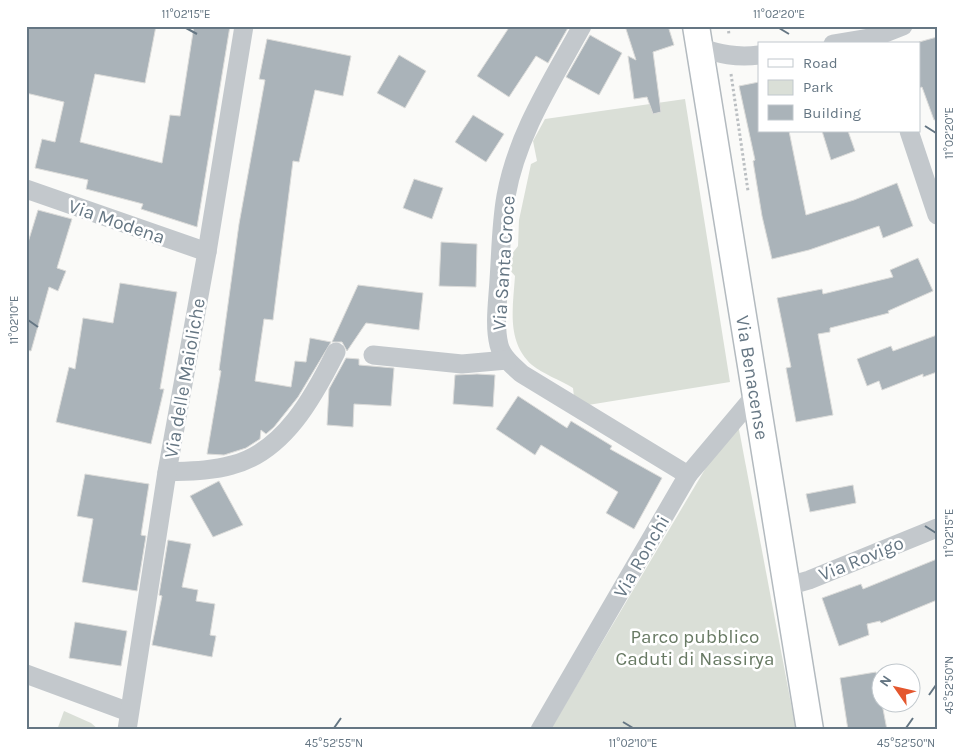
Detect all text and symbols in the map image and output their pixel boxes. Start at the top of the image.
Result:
text: 11°02'15"E [162,7,210,21]
text: 11°02'20"E [753,7,805,21]
legend [758,42,920,132]
text: Road [803,54,838,72]
text: Park [803,78,833,96]
text: Building [803,104,861,122]
text: 11°02'20"E [942,107,956,159]
street label: Via Modena [65,195,168,249]
street label: Via Santa Croce [488,195,520,331]
text: 11°02'10"E [7,295,21,345]
street label: Via delle Maioliche [160,297,210,460]
street label: Via Benacense [731,314,773,441]
text: 11°02'15"E [942,509,956,557]
street label: Via Ronchi [609,511,674,602]
street label: Via Rovigo [816,532,907,586]
park label: Parco pubblico Caduti di Nassirya [616,626,774,670]
text: 45°52'50"N [942,656,956,714]
north arrow [870,664,920,714]
text: N [876,672,895,690]
text: 45°52'55"N [305,736,363,750]
text: 11°02'10"E [608,736,658,750]
text: 45°52'50"N [877,736,935,750]

